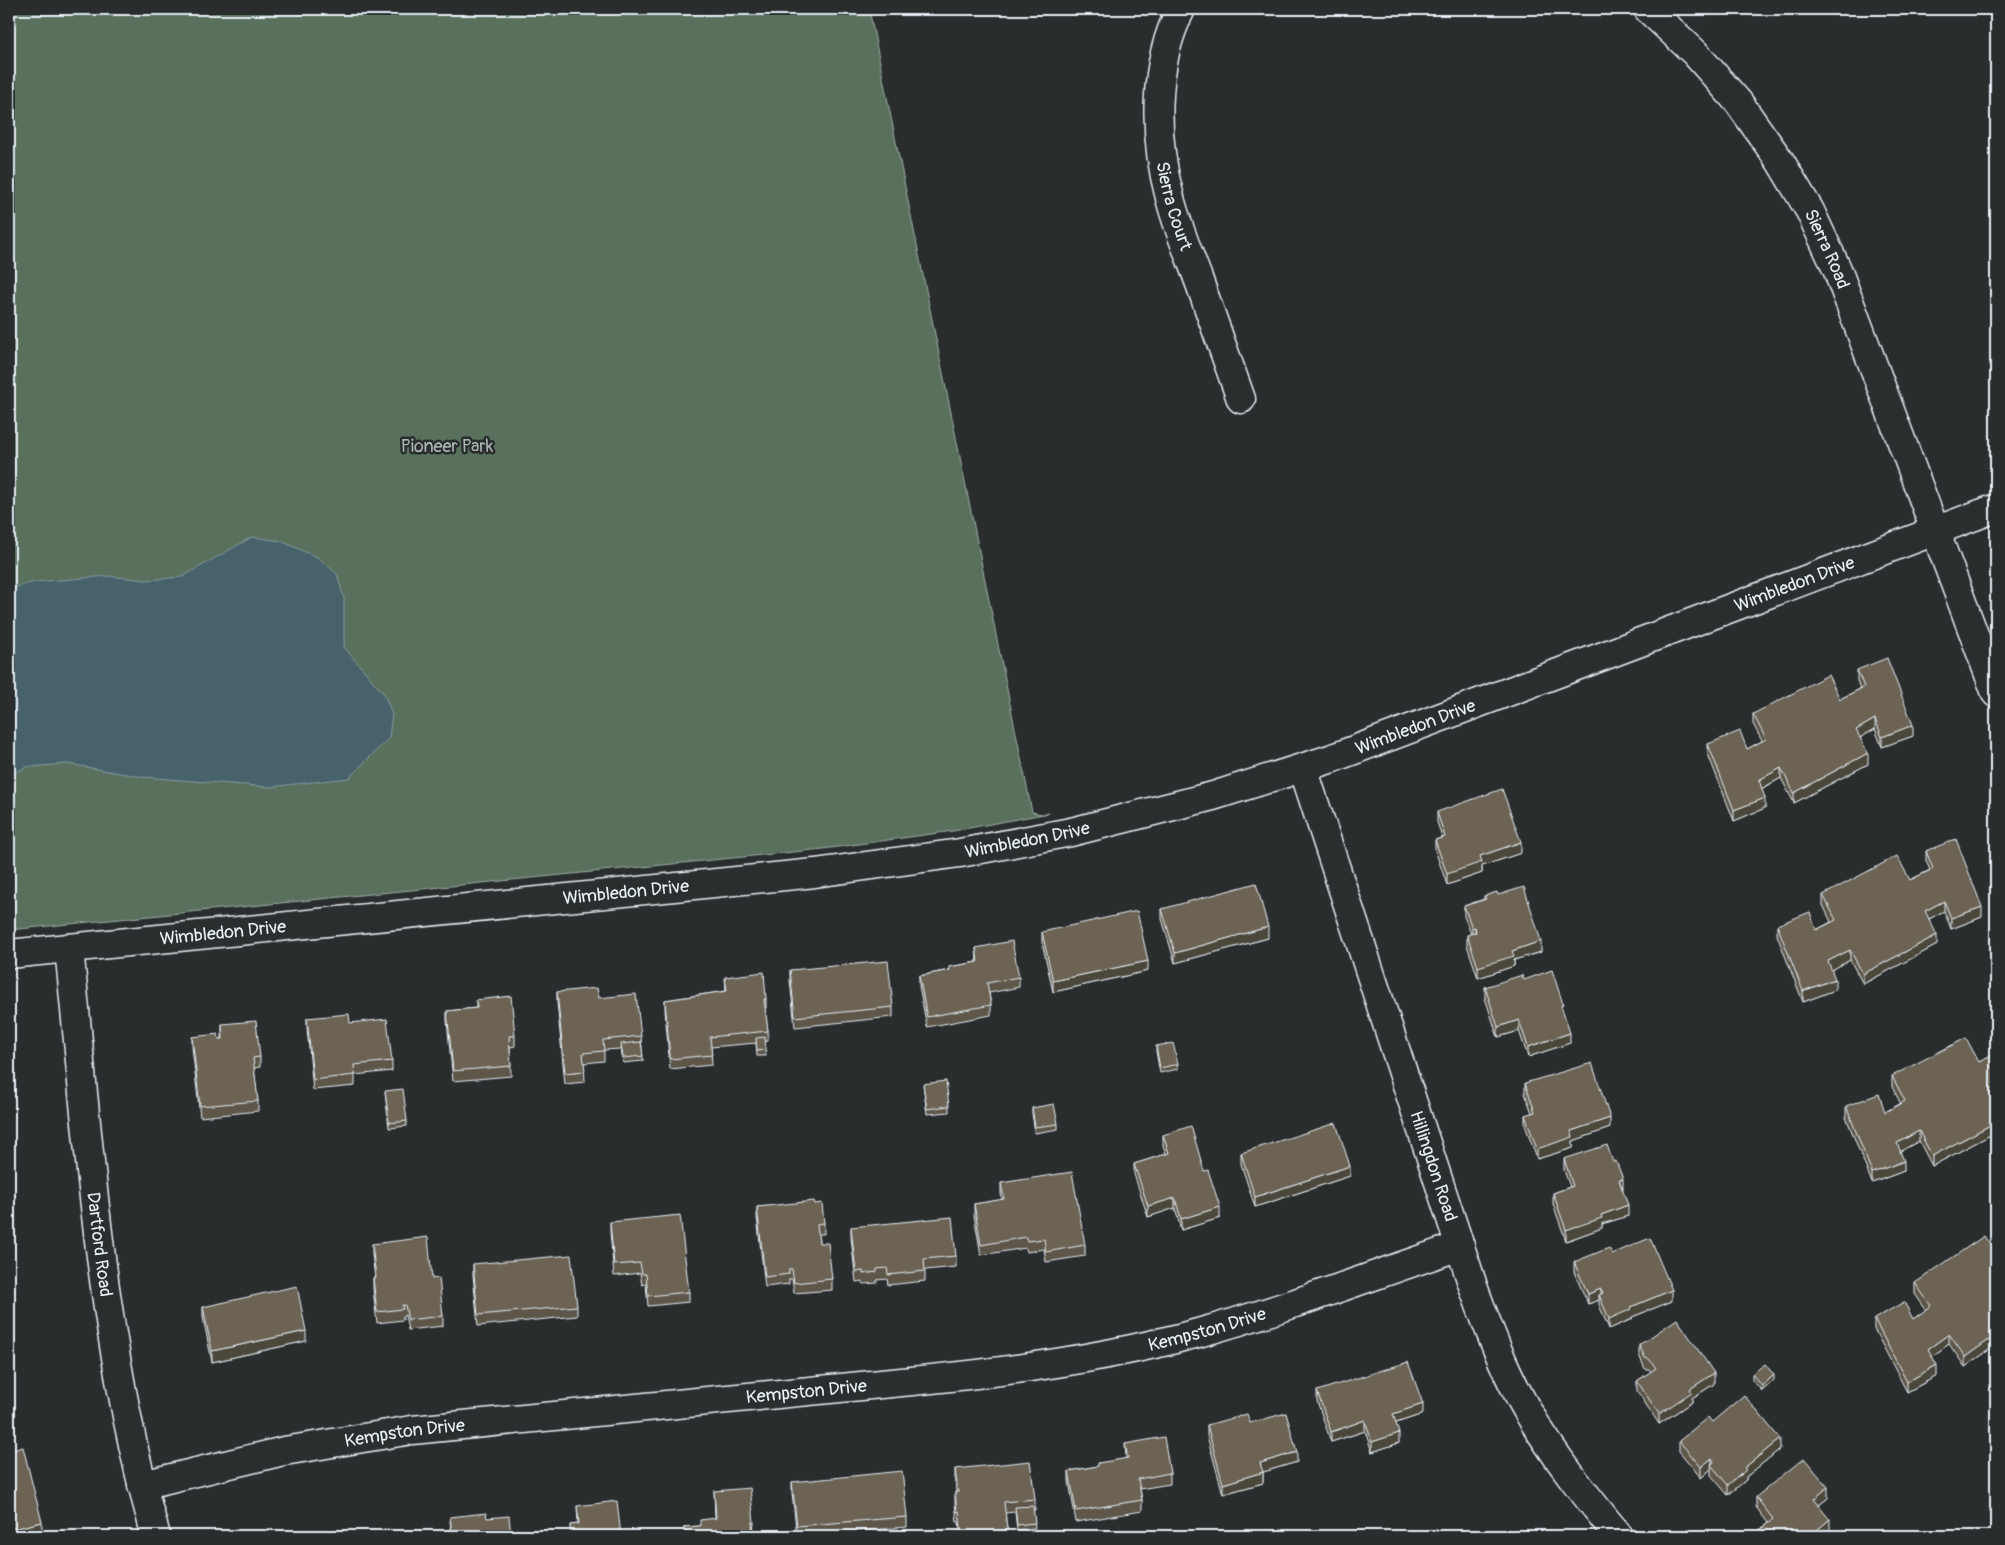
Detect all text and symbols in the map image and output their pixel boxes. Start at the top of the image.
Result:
street label: Sierra Court [1151,160,1198,254]
street label: Sierra Road [1799,205,1855,292]
park label: Pioneer Park [401,435,494,458]
street label: Wimbledon Drive [1731,551,1858,617]
street label: Wimbledon Drive [1352,694,1479,760]
street label: Wimbledon Drive [963,816,1092,863]
street label: Wimbledon Drive [562,874,690,910]
street label: Wimbledon Drive [159,915,287,950]
street label: Hillingdon Road [1405,1108,1463,1224]
street label: Dartford Road [82,1191,118,1298]
street label: Kempston Drive [1146,1302,1269,1357]
street label: Kempston Drive [745,1374,868,1409]
street label: Kempston Drive [343,1413,466,1452]

